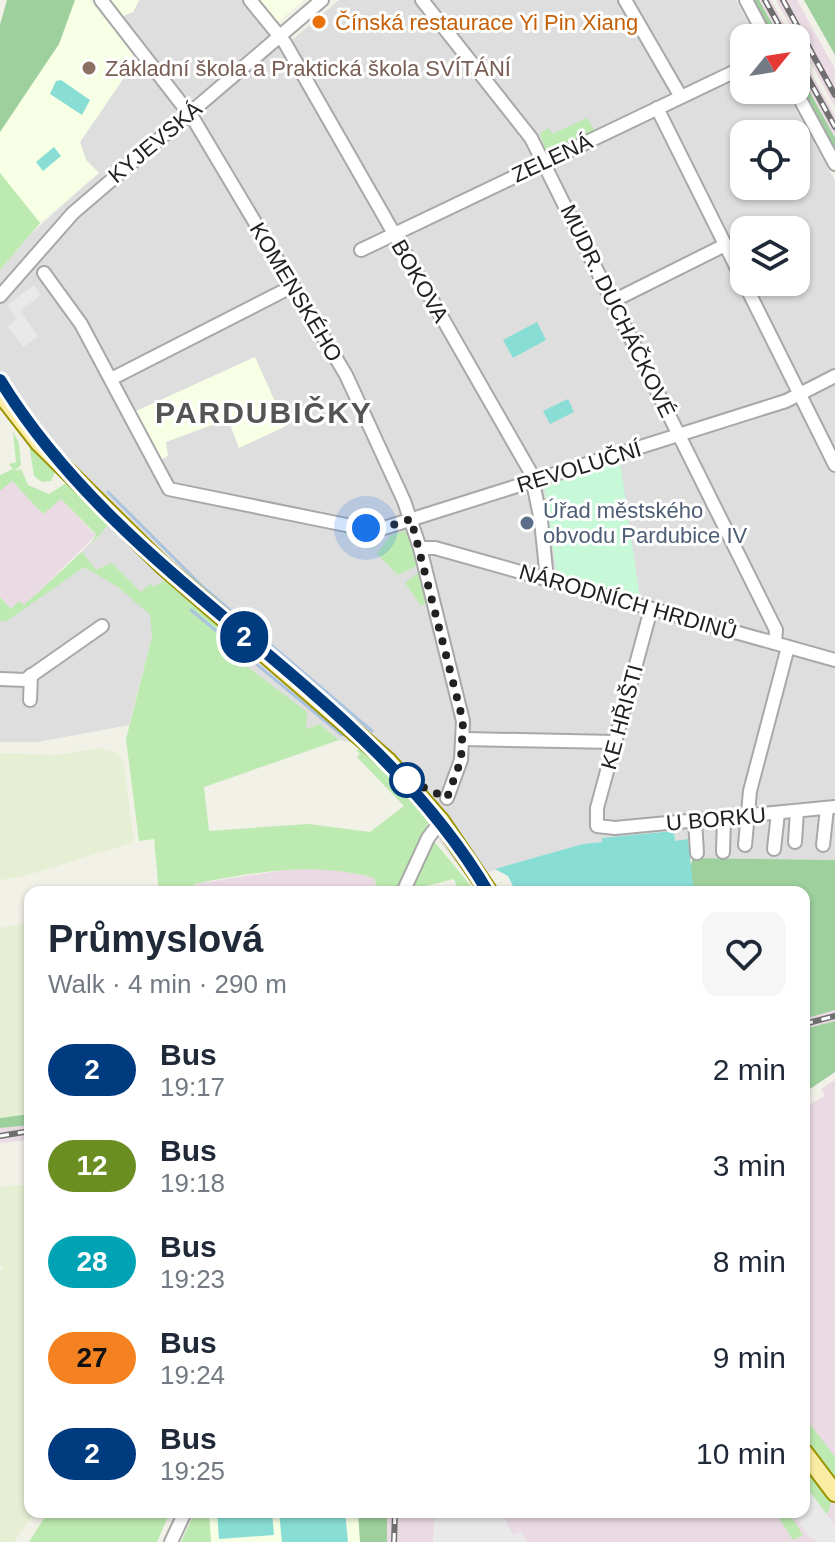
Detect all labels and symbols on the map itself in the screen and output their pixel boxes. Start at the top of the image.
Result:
place label: Čínská restaurace Yi Pin Xiang [335,10,638,35]
marker: Čínská restaurace Yi Pin Xiang [310,13,328,31]
north arrow [730,24,810,104]
place label: Základní škola a Praktická škola SVÍTÁNÍ [105,56,512,81]
marker: Základní škola a Praktická škola SVÍTÁNÍ [80,59,98,77]
street label: KYJEVSKÁ [103,96,207,188]
street label: ZELENÁ [508,128,596,187]
street label: MUDR. DUCHÁČKOVÉ [556,201,680,421]
street label: KOMENSKÉHO [245,218,347,366]
street label: BOKOVA [386,235,454,327]
district label: PARDUBIČKY [155,396,373,429]
street label: REVOLUČNÍ [514,436,645,498]
place label: Úřad městského obvodu Pardubice IV [543,498,748,548]
your location [346,508,386,548]
marker: Úřad městského obvodu Pardubice IV [518,514,536,532]
street label: NÁRODNÍCH HRDINŮ [516,559,740,645]
line badge: 2 [218,611,270,663]
street label: KE HŘIŠTI [596,662,648,772]
unlabelled marker [390,763,424,797]
street label: U BORKU [665,802,767,836]

